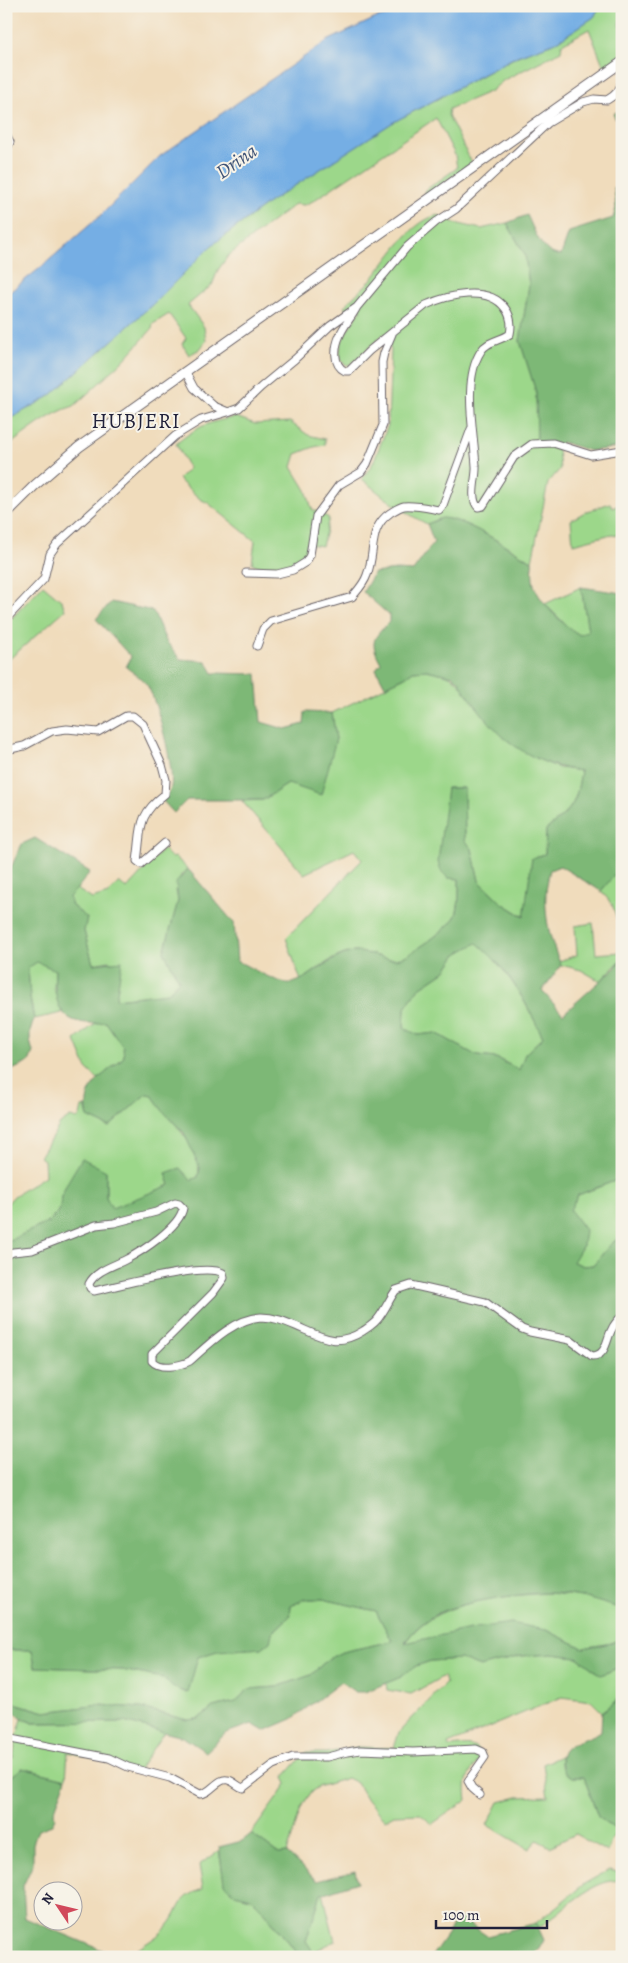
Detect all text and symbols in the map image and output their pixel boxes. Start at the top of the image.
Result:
water label: Drina [210,137,262,185]
district label: HUBJERI [91,407,181,435]
north arrow [32,1880,82,1930]
text: N [37,1889,58,1908]
scale bar [436,1898,547,1930]
text: 100 m [443,1905,480,1925]

